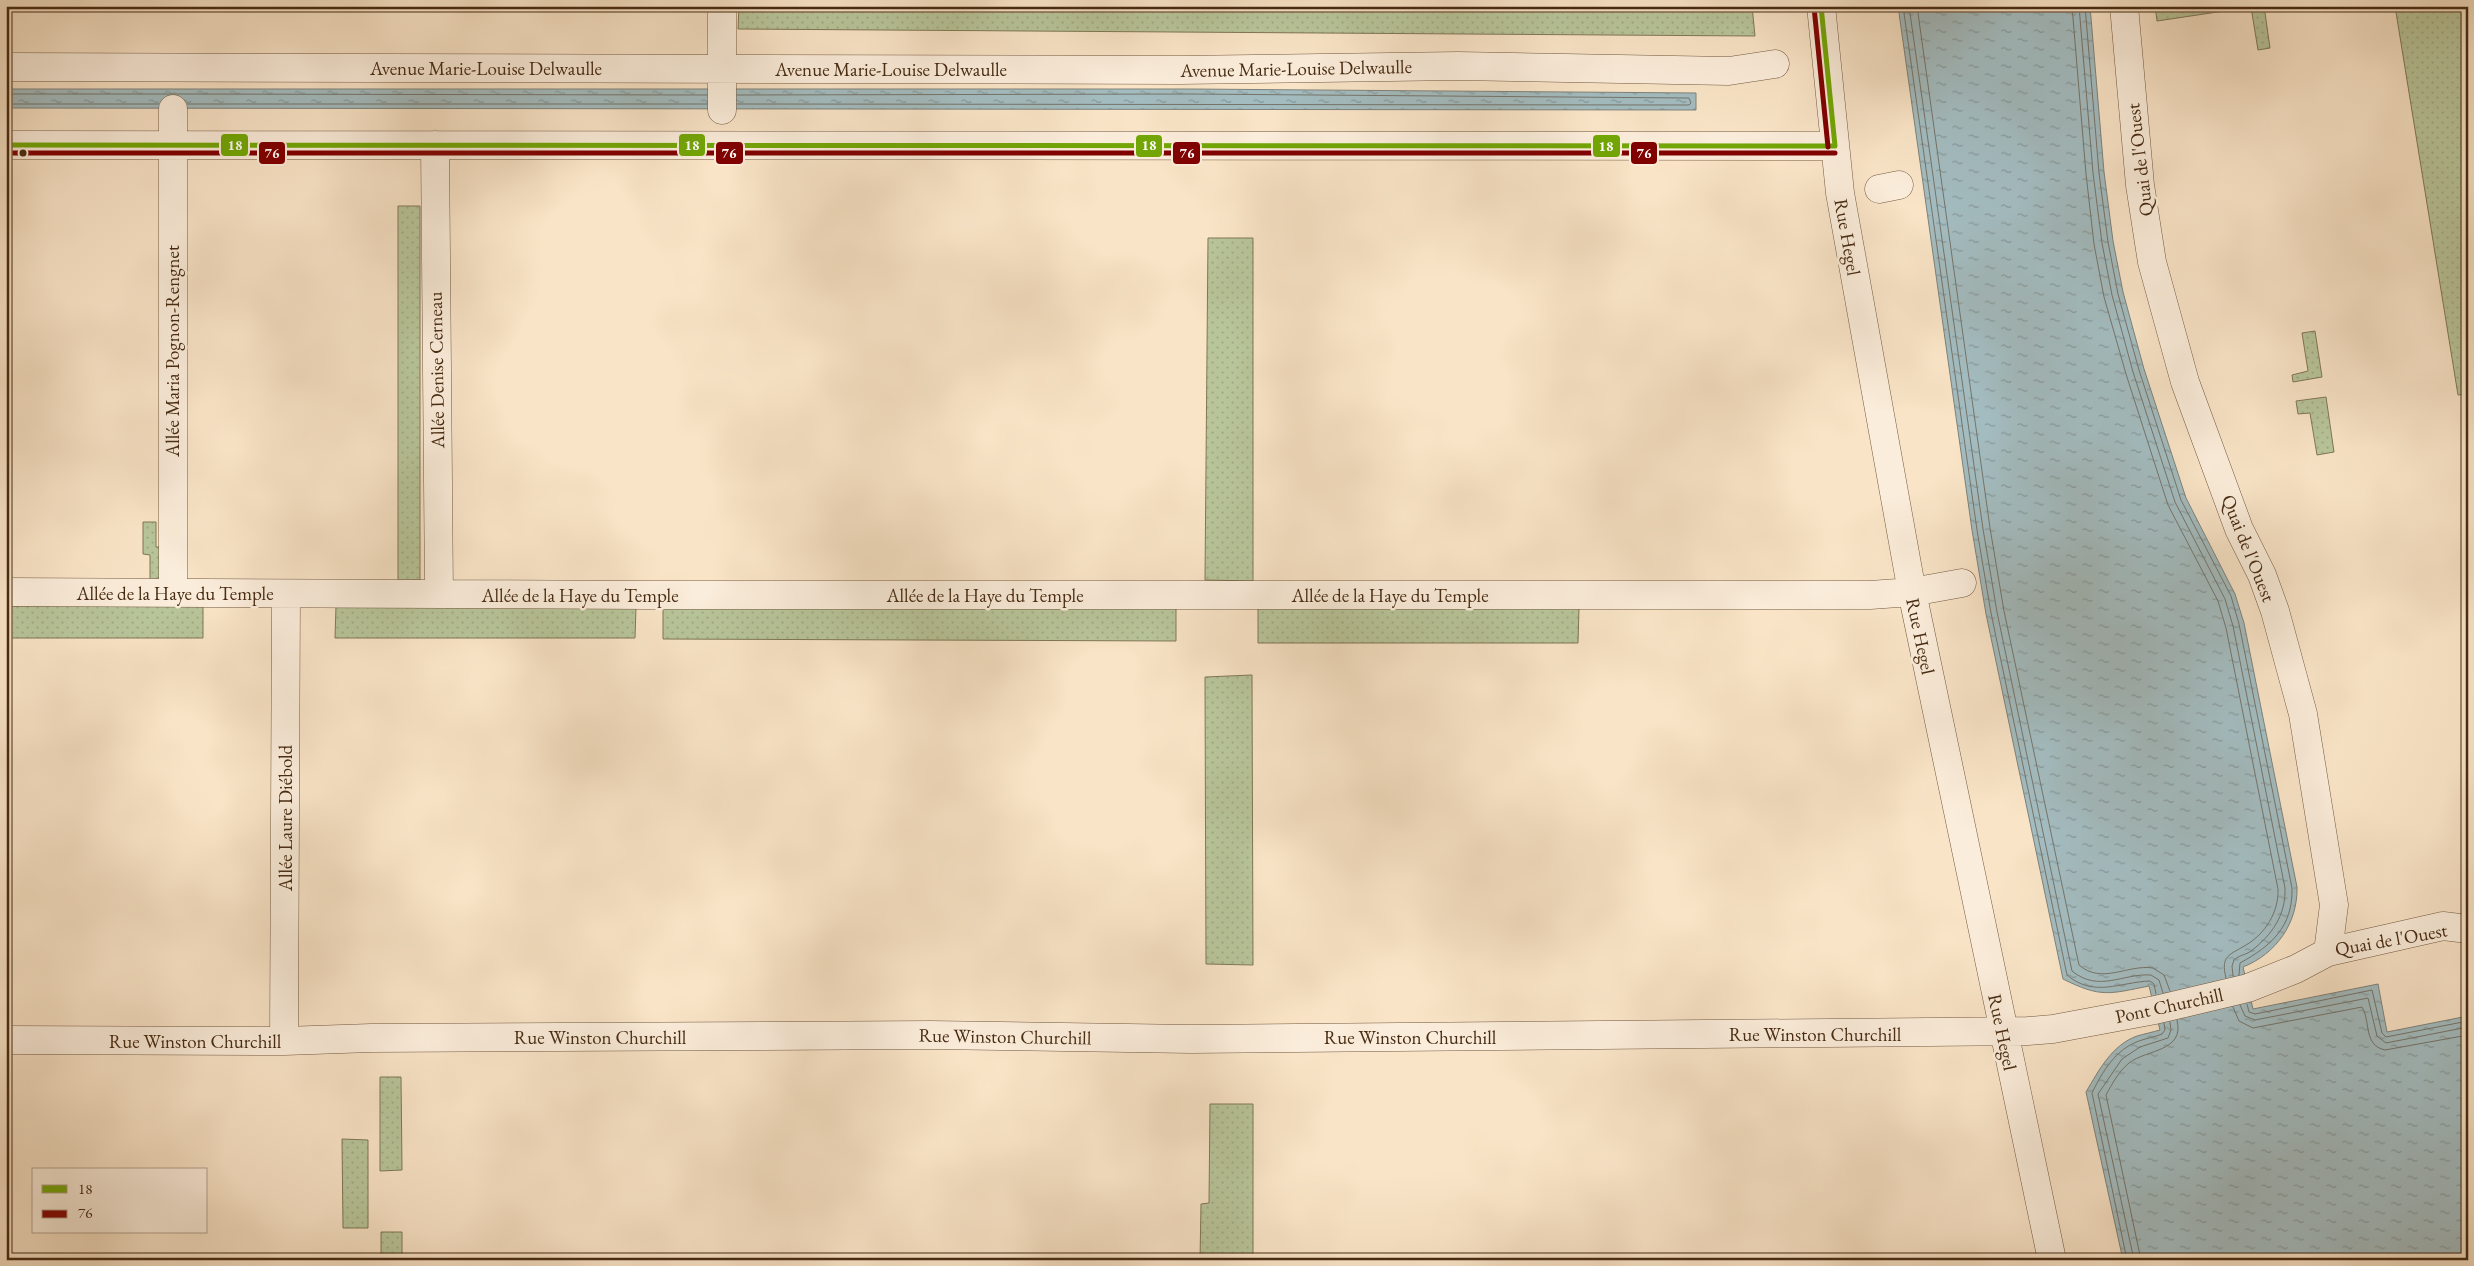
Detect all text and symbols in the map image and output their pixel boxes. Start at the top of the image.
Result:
street label: Avenue Marie-Louise Delwaulle [1179,54,1412,83]
street label: Avenue Marie-Louise Delwaulle [369,56,602,81]
street label: Avenue Marie-Louise Delwaulle [774,57,1007,82]
street label: Quai de l'Ouest [2120,102,2159,218]
line badge: 18 [220,133,249,157]
line badge: 18 [678,133,706,157]
line badge: 18 [1135,134,1163,158]
line badge: 18 [1592,134,1621,158]
text: 18 [228,136,242,154]
text: 18 [685,136,699,154]
text: 18 [1142,136,1156,154]
text: 18 [1599,137,1613,155]
line badge: 76 [258,141,286,165]
line badge: 76 [715,141,744,165]
line badge: 76 [1172,141,1201,165]
line badge: 76 [1630,141,1658,165]
text: 76 [265,144,280,162]
text: 76 [722,144,737,162]
text: 76 [1180,144,1195,162]
text: 76 [1637,144,1652,162]
unlabelled marker [18,148,28,158]
street label: Rue Hegel [1828,197,1867,278]
street label: Allée Maria Pognon-Rengnet [160,245,185,458]
street label: Allée Denise Cerneau [423,291,450,450]
street label: Quai de l'Ouest [2216,491,2281,606]
street label: Allée de la Haye du Temple [75,581,274,606]
street label: Allée de la Haye du Temple [480,583,679,608]
street label: Allée de la Haye du Temple [885,583,1084,608]
street label: Allée de la Haye du Temple [1290,583,1489,608]
street label: Rue Hegel [1900,595,1941,677]
street label: Allée Laure Diébold [273,744,298,892]
street label: Quai de l'Ouest [2333,917,2449,962]
street label: Pont Churchill [2113,982,2226,1029]
street label: Rue Hegel [1982,991,2023,1073]
street label: Rue Winston Churchill [918,1022,1092,1051]
street label: Rue Winston Churchill [1729,1022,1902,1047]
street label: Rue Winston Churchill [514,1025,687,1050]
street label: Rue Winston Churchill [1324,1025,1497,1050]
street label: Rue Winston Churchill [109,1029,282,1054]
legend [32,1168,208,1234]
text: 18 [78,1179,92,1198]
text: 76 [78,1203,92,1222]

